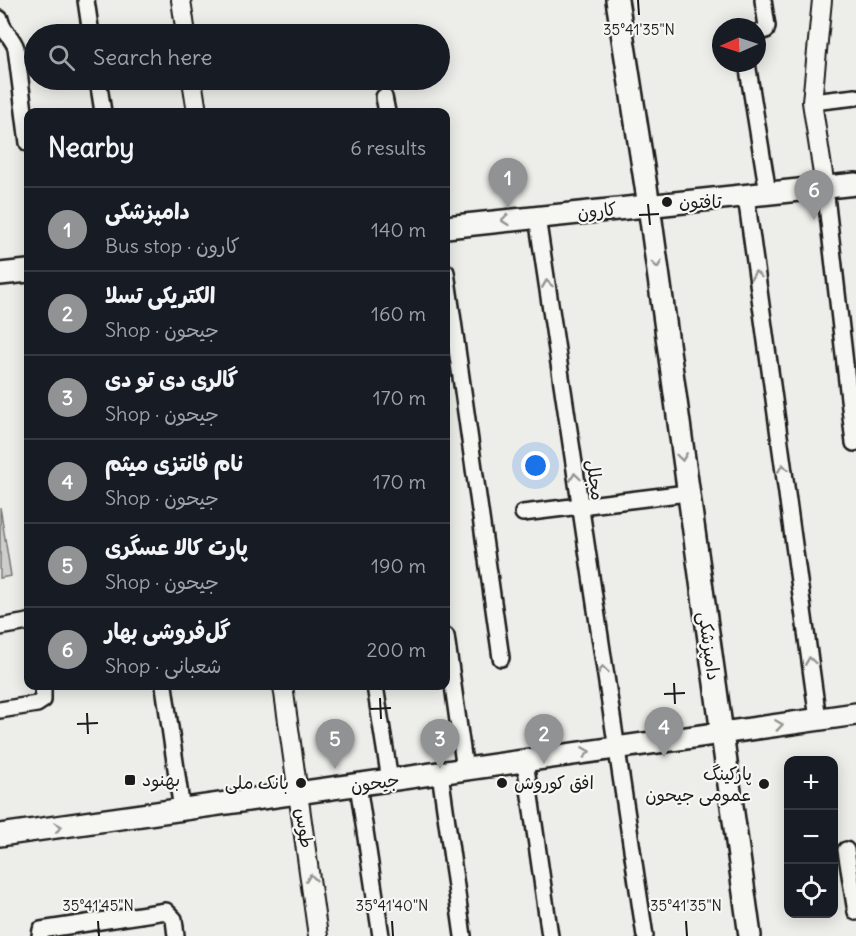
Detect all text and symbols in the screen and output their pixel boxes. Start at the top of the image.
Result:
north arrow [712,18,766,72]
text: 35°41'35"N [603,20,675,39]
search box [24,24,450,90]
icon: search [45,41,78,74]
text: Search here [93,43,212,71]
text: Nearby [48,131,134,164]
text: 6 results [350,135,426,160]
pin: 1 [488,158,528,208]
pin: 6 [794,170,834,220]
place label: تافتون [679,190,722,213]
marker: تافتون [660,195,674,209]
text: دامپزشکی [105,197,190,225]
street label: کارون [576,197,618,224]
one-way arrow [501,213,510,226]
text: 1 [64,217,71,242]
text: 140 m [371,217,426,242]
text: Bus stop · کارون [105,233,240,258]
one-way arrow [650,259,662,268]
one-way arrow [751,270,763,279]
one-way arrow [541,279,553,288]
text: الکتریکی تسلا [105,281,215,309]
text: 2 [62,301,73,326]
text: 160 m [371,301,426,326]
text: Shop · جیحون [105,317,219,342]
text: گالری دی تو دی [105,365,238,393]
text: 3 [62,385,73,410]
text: 170 m [373,385,426,410]
text: Shop · جیحون [105,401,219,426]
text: نام فانتزی میثم [105,449,243,477]
your location [521,451,550,480]
one-way arrow [676,452,688,461]
street label: مجلل [581,458,610,502]
one-way arrow [778,463,790,473]
text: 4 [62,469,73,494]
text: 170 m [373,469,426,494]
one-way arrow [569,472,581,481]
text: Shop · جیحون [105,485,219,510]
text: پارت کالا عسگری [105,533,248,561]
text: 5 [62,553,73,578]
text: 190 m [371,553,426,578]
text: Shop · جیحون [105,569,219,594]
street label: دامپزشکی [692,610,726,682]
text: گل‌فروشی بهار [105,617,231,645]
text: 6 [62,637,73,662]
text: 200 m [366,637,426,662]
text: Shop · شعبانی [105,653,222,678]
one-way arrow [804,657,817,666]
one-way arrow [598,665,610,674]
pin: 4 [644,708,684,757]
pin: 2 [524,714,564,764]
one-way arrow [774,719,784,731]
pin: 5 [316,720,354,769]
pin: 3 [420,720,460,769]
one-way arrow [581,747,591,759]
map controls [784,756,838,918]
button: + [784,756,838,810]
place label: پارکینگ عمومی جیحون [645,762,752,806]
place label: بهنود [142,768,180,792]
street label: جیحون [349,768,401,797]
place label: بانک ملی [225,771,289,794]
place label: افق کوروش [514,771,594,794]
marker: بهنود [123,773,137,787]
marker: بانک ملی [294,776,308,790]
marker: افق کوروش [495,776,509,790]
marker: پارکینگ عمومی جیحون [757,777,771,791]
street label: طوس [290,806,319,849]
button: − [784,810,838,864]
one-way arrow [53,822,63,834]
button: locate [784,864,838,918]
one-way arrow [305,873,317,883]
text: 35°41'45"N [62,896,134,915]
text: 35°41'40"N [356,896,428,915]
text: 35°41'35"N [650,896,722,915]

